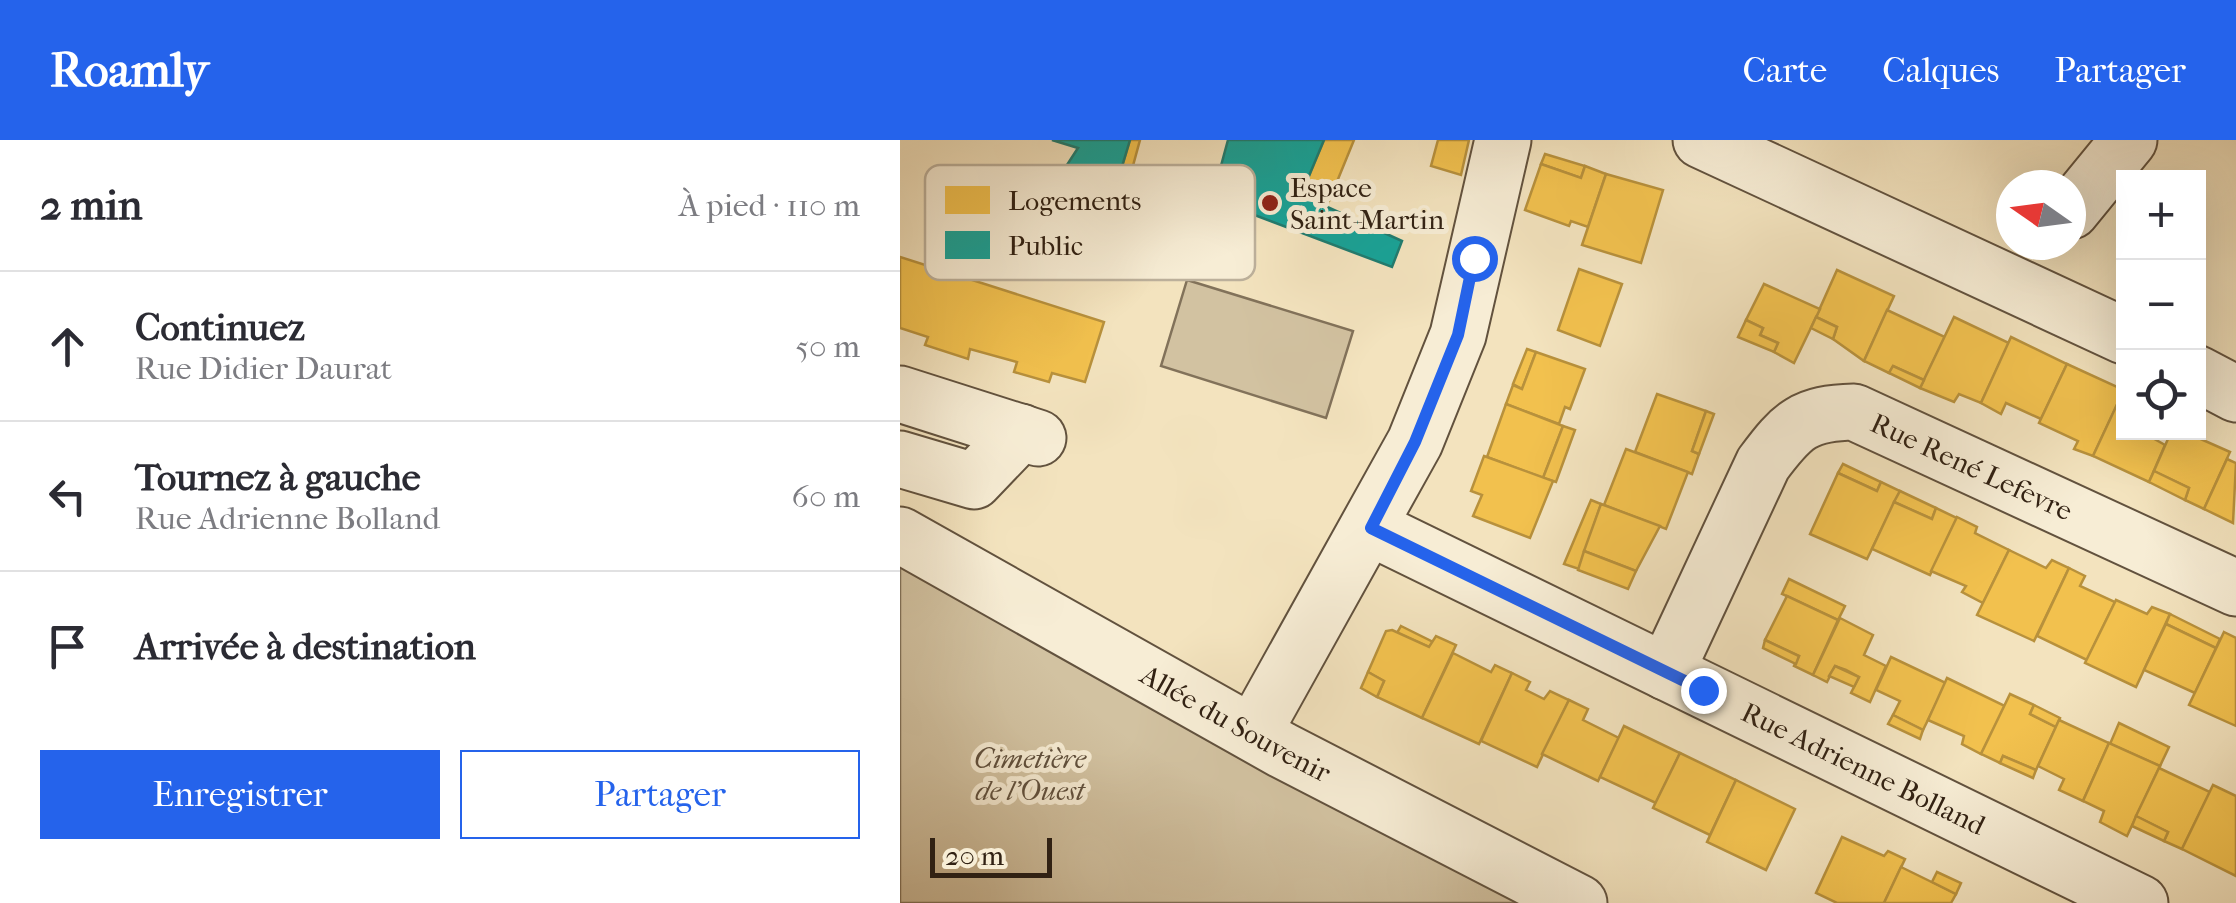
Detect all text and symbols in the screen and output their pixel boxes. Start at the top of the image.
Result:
text: Roamly [50,42,209,98]
text: Carte [1743,50,1827,91]
text: Calques [1882,50,1999,91]
text: Partager [2054,50,2186,91]
legend [925,165,1255,280]
north arrow [1996,170,2086,260]
map controls [2116,170,2206,440]
button: + [2116,170,2206,260]
place label: Espace Saint-Martin [1290,171,1444,236]
text: 2 min [40,181,142,230]
text: Logements [1008,184,1141,217]
text: À pied · 110 m [679,187,860,224]
marker: Espace Saint-Martin [1259,192,1281,214]
text: Public [1008,229,1083,262]
route start [1452,236,1498,282]
button: − [2116,260,2206,350]
text: Continuez [135,305,305,350]
icon: ahead [40,319,95,374]
text: 50 m [795,328,860,365]
text: Rue Didier Daurat [135,350,392,387]
button: locate [2116,350,2206,440]
street label: Rue René Lefevre [1866,406,2078,527]
text: Tournez à gauche [135,455,421,500]
icon: left [40,469,95,524]
text: 60 m [792,478,860,515]
text: Rue Adrienne Bolland [135,500,440,537]
icon: arrive [40,619,95,674]
text: Arrivée à destination [135,624,476,669]
street label: Allée du Souvenir [1134,657,1336,789]
route end [1681,668,1727,714]
street label: Rue Adrienne Bolland [1736,695,1991,842]
park label: Cimetière de l'Ouest [974,742,1087,807]
button: Enregistrer [40,750,440,839]
button: Partager [460,750,860,839]
scale bar [930,833,1052,878]
text: 20 m [945,839,1004,872]

